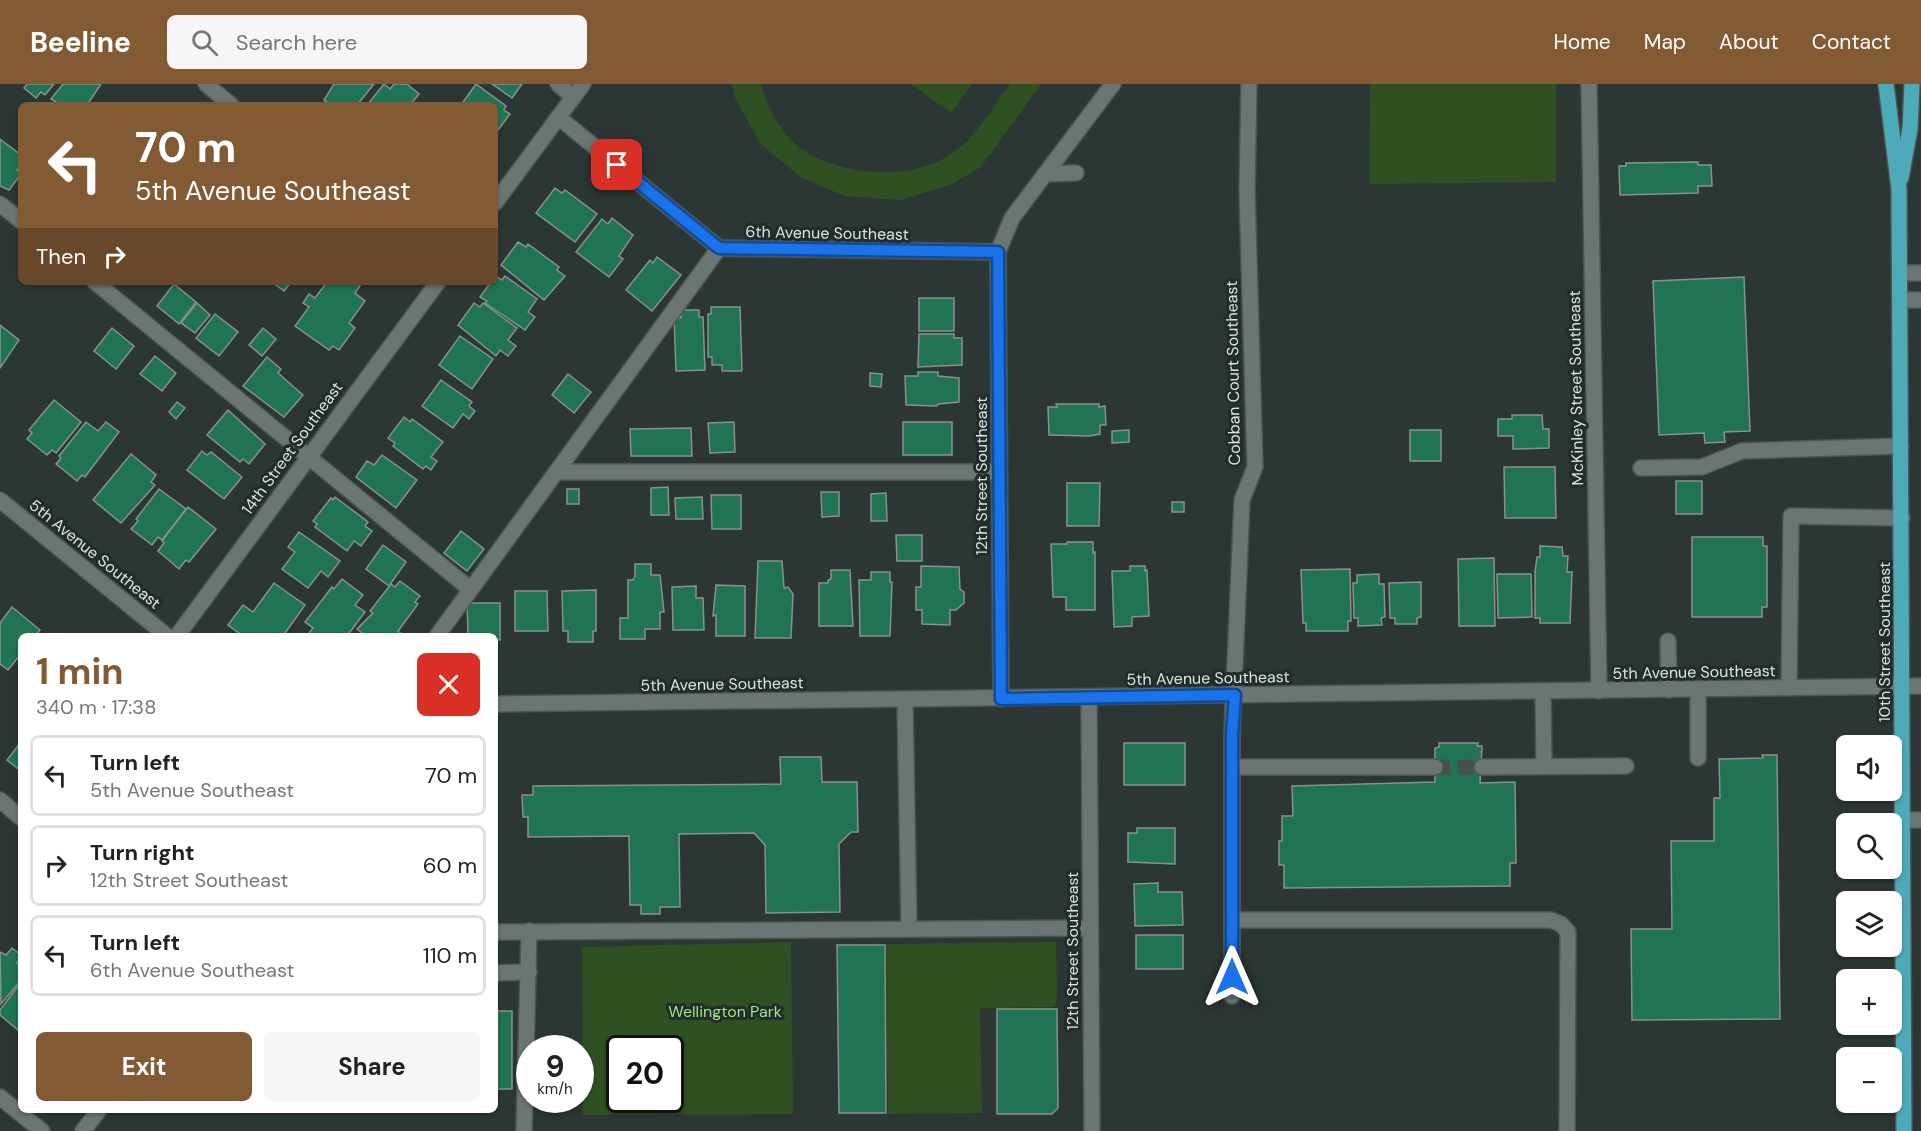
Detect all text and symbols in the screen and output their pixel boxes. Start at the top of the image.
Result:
search box [167,15,587,69]
text: Beeline [30,24,131,61]
icon: search [188,26,221,59]
text: Search here [236,28,357,57]
text: Home [1553,28,1611,56]
text: Map [1644,28,1686,56]
text: About [1719,28,1779,56]
text: Contact [1812,28,1891,56]
text: 70 m [135,120,236,175]
icon: left [36,126,114,204]
pin [591,139,642,190]
icon: arrive [600,148,633,181]
text: 5th Avenue Southeast [135,173,411,208]
street label: 6th Avenue Southeast [745,221,909,245]
icon: right [98,240,131,273]
text: Then [36,242,86,271]
street label: Cobban Court Southeast [1221,280,1245,466]
street label: McKinley Street Southeast [1564,290,1588,486]
street label: 14th Street Southeast [237,377,347,519]
street label: 12th Street Southeast [971,397,992,555]
street label: 5th Avenue Southeast [25,494,165,614]
street label: 10th Street Southeast [1874,562,1895,722]
text: 1 min [36,648,124,695]
button: close [417,653,480,716]
street label: 5th Avenue Southeast [1612,660,1776,684]
street label: 5th Avenue Southeast [1126,666,1290,690]
street label: 5th Avenue Southeast [640,672,804,696]
text: 340 m · 17:38 [36,694,156,720]
map controls [1836,735,1902,1113]
button: sound [1836,735,1902,801]
text: Turn left [90,748,180,777]
icon: left [39,759,72,792]
text: 70 m [425,761,477,790]
text: 5th Avenue Southeast [90,777,294,803]
button: search [1836,813,1902,879]
text: Turn right [90,838,195,867]
icon: right [39,849,72,882]
text: 60 m [423,851,477,880]
text: 12th Street Southeast [90,867,288,893]
street label: 12th Street Southeast [1062,872,1083,1030]
button: layers [1836,891,1902,957]
text: Turn left [90,928,180,957]
icon: left [39,939,72,972]
text: 110 m [423,941,477,970]
position arrow [1200,945,1264,1009]
text: 6th Avenue Southeast [90,957,294,983]
button: + [1836,969,1902,1035]
park label: Wellington Park [668,1001,782,1022]
button: Exit [36,1032,252,1101]
button: Share [264,1032,480,1101]
speed limit sign: 20 [606,1035,684,1113]
text: 9 [545,1047,565,1086]
button: − [1836,1047,1902,1113]
text: km/h [537,1079,573,1099]

